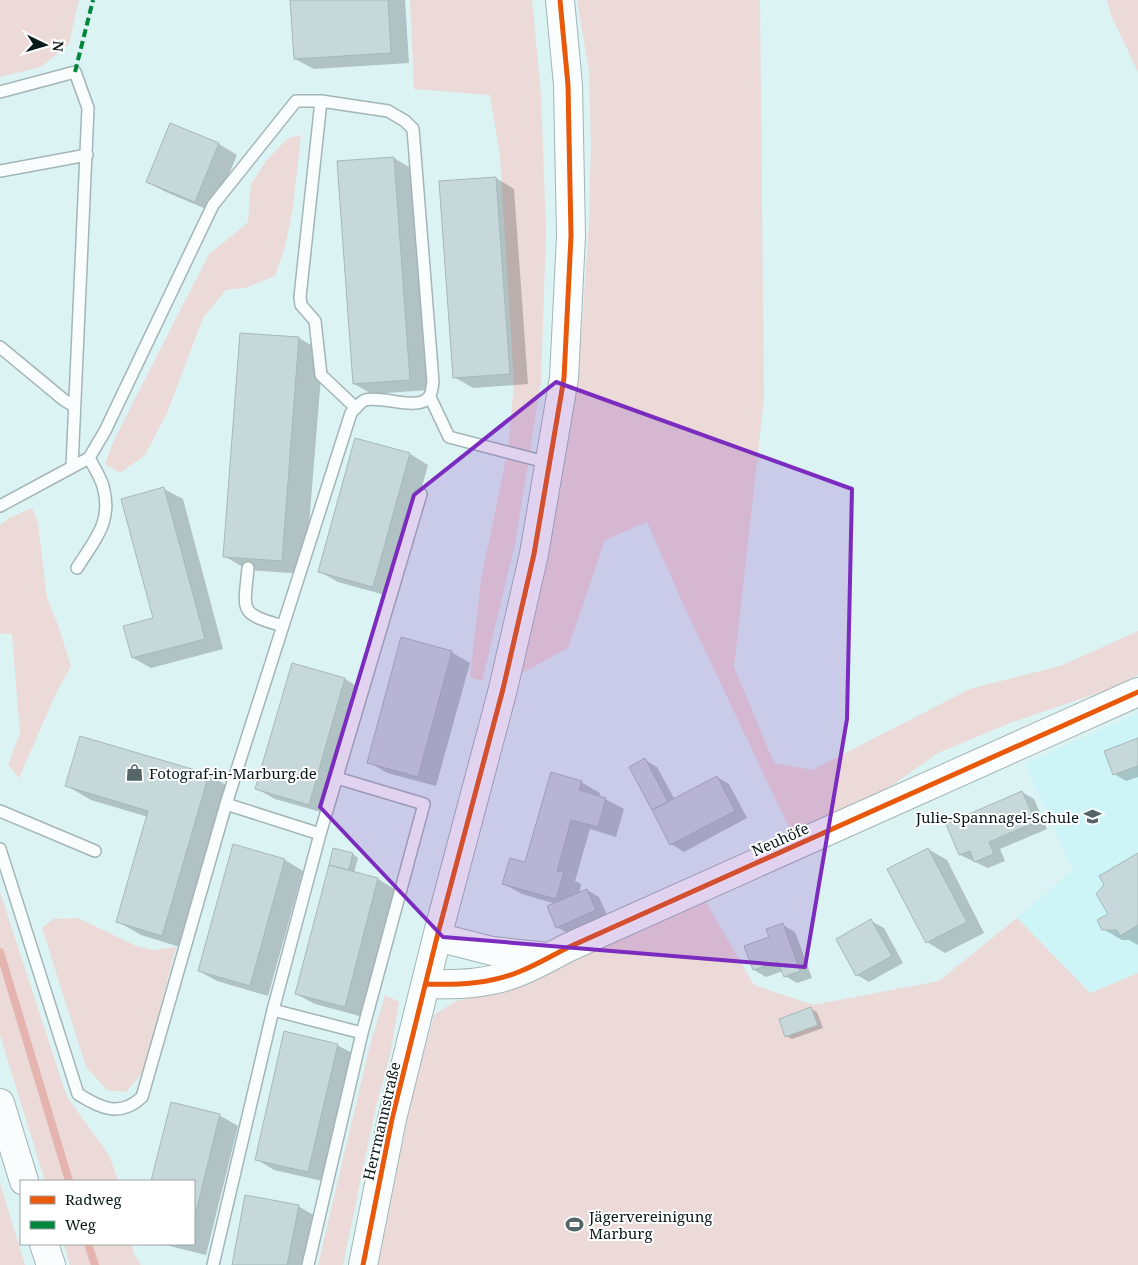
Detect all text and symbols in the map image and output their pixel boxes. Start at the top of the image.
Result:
north arrow [20,20,70,70]
text: N [49,40,68,53]
shop icon: Fotograf-in-Marburg.de [125,763,145,783]
place label: Fotograf-in-Marburg.de [149,763,317,783]
place label: Julie-Spannagel-Schule [915,807,1079,827]
school or university icon: Julie-Spannagel-Schule [1083,807,1103,827]
street label: Neuhöfe [748,818,812,860]
street label: Herrmannstraße [358,1060,404,1182]
legend [20,1180,195,1245]
text: Radweg [65,1189,122,1209]
place label: Jägervereinigung Marburg [588,1206,712,1243]
text: Weg [65,1214,96,1234]
sports icon: Jägervereinigung Marburg [565,1215,585,1235]

